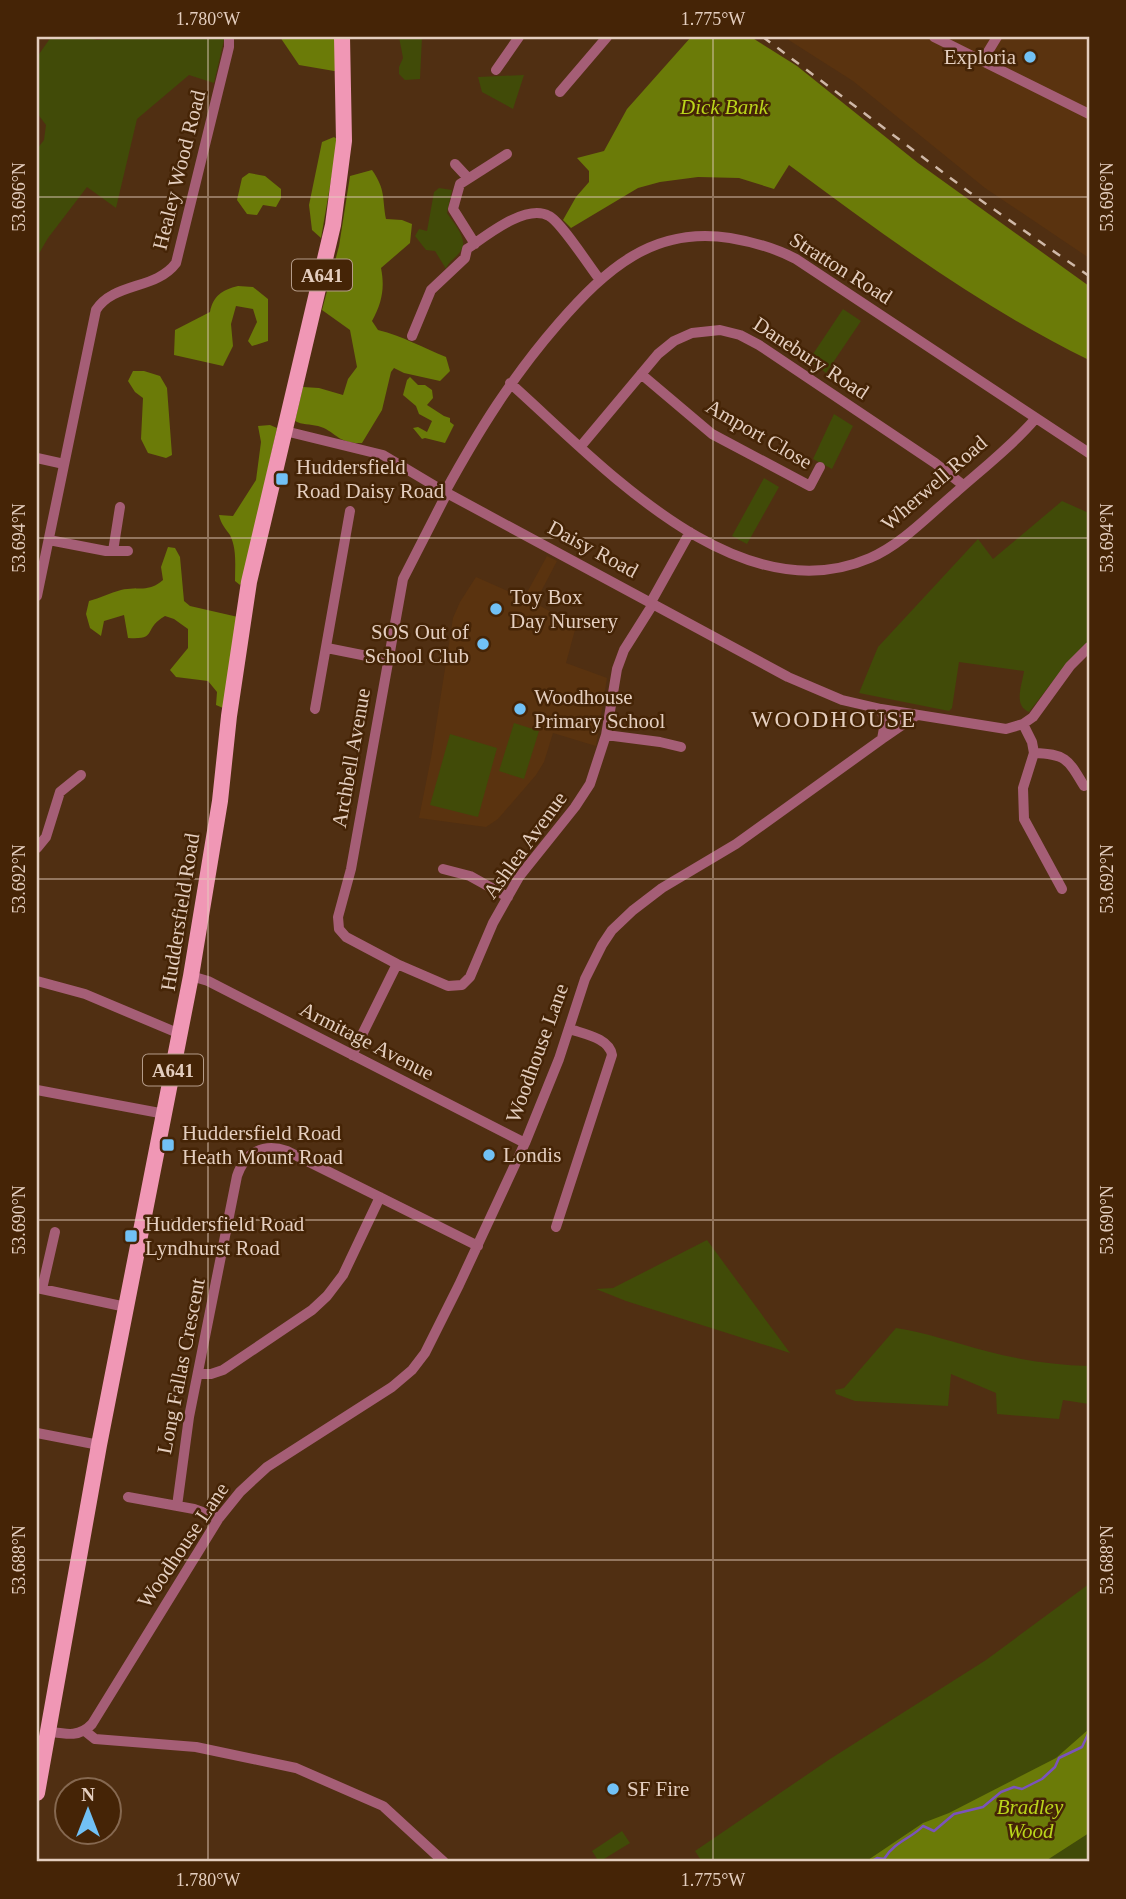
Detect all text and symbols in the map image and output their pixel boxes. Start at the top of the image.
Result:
text: 1.780°W [176,9,240,29]
text: 1.775°W [681,9,745,29]
place label: Exploria [944,45,1017,69]
marker: Exploria [1022,49,1038,65]
street label: Healey Wood Road [148,87,211,252]
park label: Dick Bank [679,95,769,119]
text: 53.696°N [9,162,29,232]
text: 53.696°N [1097,162,1117,232]
street label: Stratton Road [785,227,897,309]
road number: A641 [292,260,352,290]
street label: Danebury Road [749,312,873,404]
street label: Amport Close [702,394,816,474]
street label: Wherwell Road [876,430,992,535]
place label: Huddersfield Road Daisy Road [296,455,445,503]
marker: Huddersfield Road Daisy Road [274,471,290,487]
text: 53.694°N [9,503,29,573]
text: 53.694°N [1097,503,1117,573]
street label: Daisy Road [544,515,643,583]
place label: Toy Box Day Nursery [510,585,618,633]
marker: Toy Box Day Nursery [488,601,504,617]
place label: SOS Out of School Club [365,620,469,668]
marker: SOS Out of School Club [475,636,491,652]
place label: Woodhouse Primary School [534,685,665,733]
street label: Archbell Avenue [327,686,375,830]
marker: Woodhouse Primary School [512,701,528,717]
district label: WOODHOUSE [751,707,917,732]
street label: Ashlea Avenue [478,787,572,903]
street label: Huddersfield Road [156,831,204,993]
text: 53.692°N [9,844,29,914]
text: 53.692°N [1097,844,1117,914]
street label: Woodhouse Lane [501,980,573,1126]
street label: Armitage Avenue [296,997,438,1085]
road number: A641 [143,1054,203,1086]
place label: Huddersfield Road Heath Mount Road [182,1121,343,1169]
marker: Huddersfield Road Heath Mount Road [160,1137,176,1153]
place label: Londis [503,1143,561,1167]
marker: Londis [481,1147,497,1163]
text: 53.690°N [9,1185,29,1255]
text: 53.690°N [1097,1185,1117,1255]
place label: Huddersfield Road Lyndhurst Road [145,1212,305,1260]
marker: Huddersfield Road Lyndhurst Road [123,1228,139,1244]
street label: Long Fallas Crescent [152,1276,210,1456]
street label: Woodhouse Lane [132,1478,234,1612]
text: 53.688°N [9,1525,29,1595]
text: 53.688°N [1097,1525,1117,1595]
north arrow [52,1776,122,1846]
place label: SF Fire [627,1777,689,1801]
marker: SF Fire [605,1781,621,1797]
text: N [81,1784,95,1805]
park label: Bradley Wood [997,1795,1064,1843]
text: 1.780°W [176,1870,240,1890]
text: 1.775°W [681,1870,745,1890]

